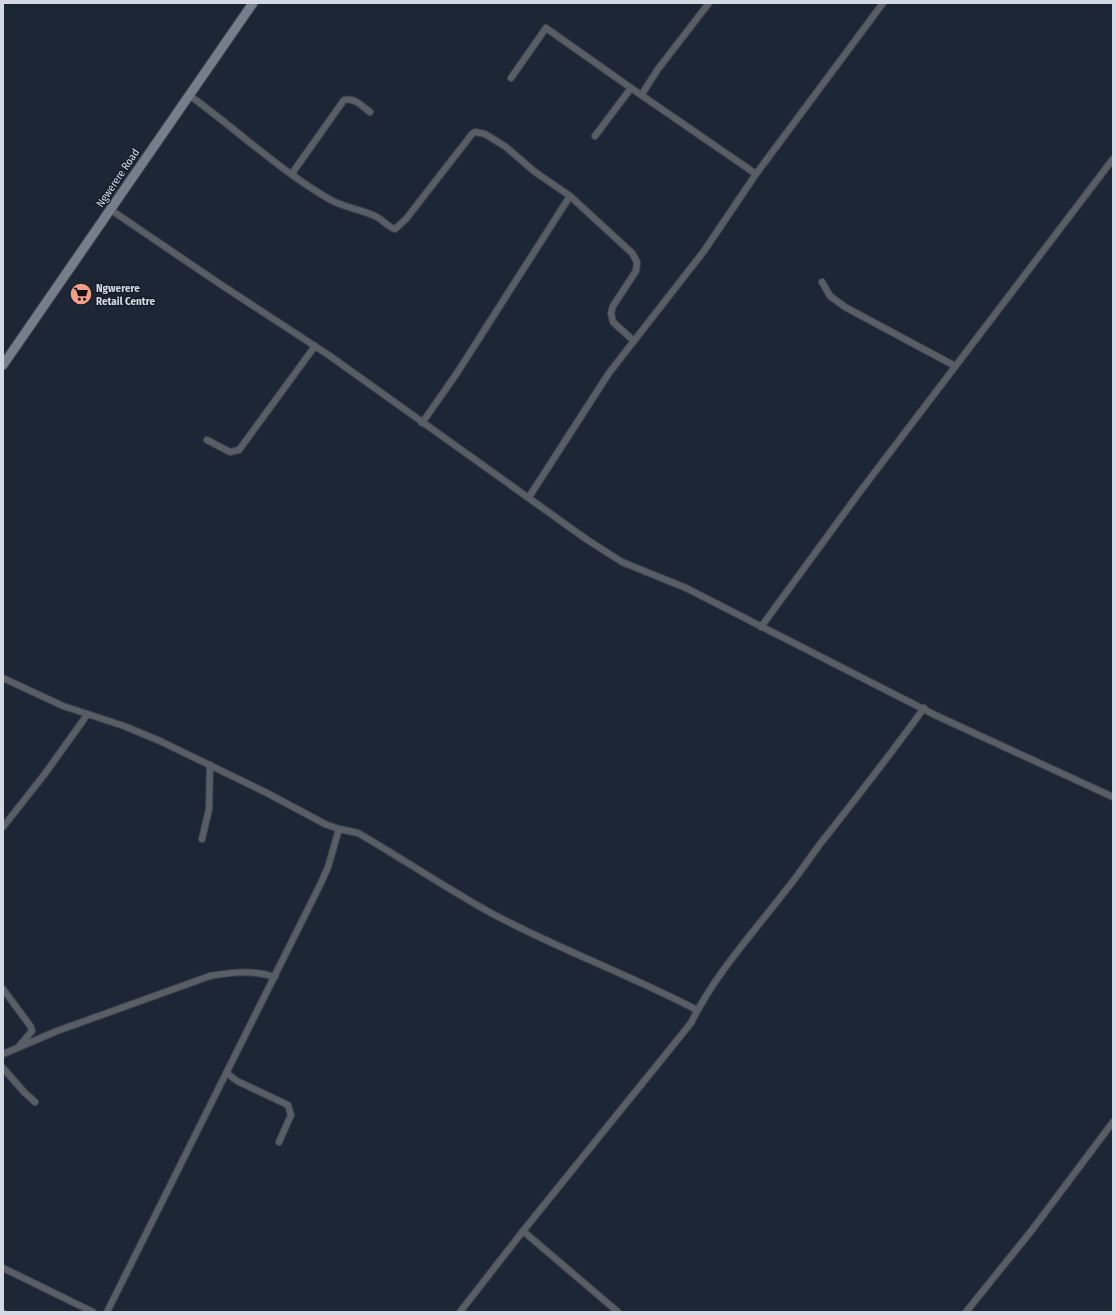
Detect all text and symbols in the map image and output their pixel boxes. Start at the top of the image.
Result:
street label: Ngwerere Road [94,146,142,210]
supermarket icon: Ngwerere Retail Centre [68,281,94,307]
place label: Ngwerere Retail Centre [96,282,155,308]

